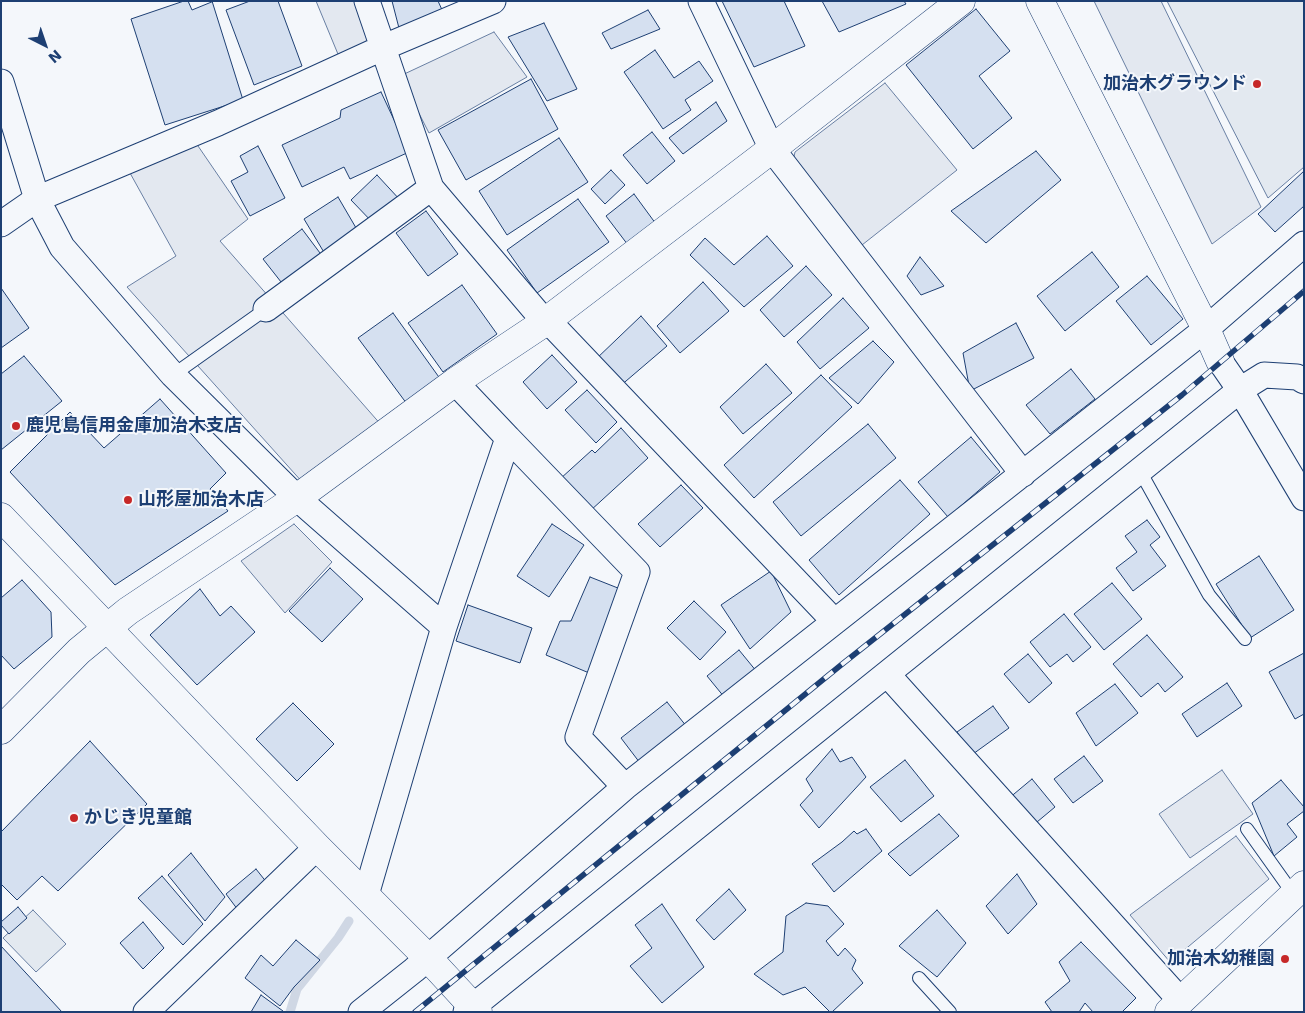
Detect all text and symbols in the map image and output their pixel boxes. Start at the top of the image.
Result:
north arrow [20,20,70,70]
text: N [45,46,65,66]
place label: 加治木グラウンド [1103,73,1247,95]
marker: 加治木グラウンド [1251,78,1263,90]
place label: 鹿児島信用金庫加治木支店 [26,415,242,437]
marker: 鹿児島信用金庫加治木支店 [10,420,22,432]
place label: 山形屋加治木店 [138,489,264,511]
marker: 山形屋加治木店 [122,494,134,506]
place label: かじき児童館 [84,807,192,829]
marker: かじき児童館 [68,812,80,824]
place label: 加治木幼稚園 [1167,948,1275,970]
marker: 加治木幼稚園 [1279,953,1291,965]

